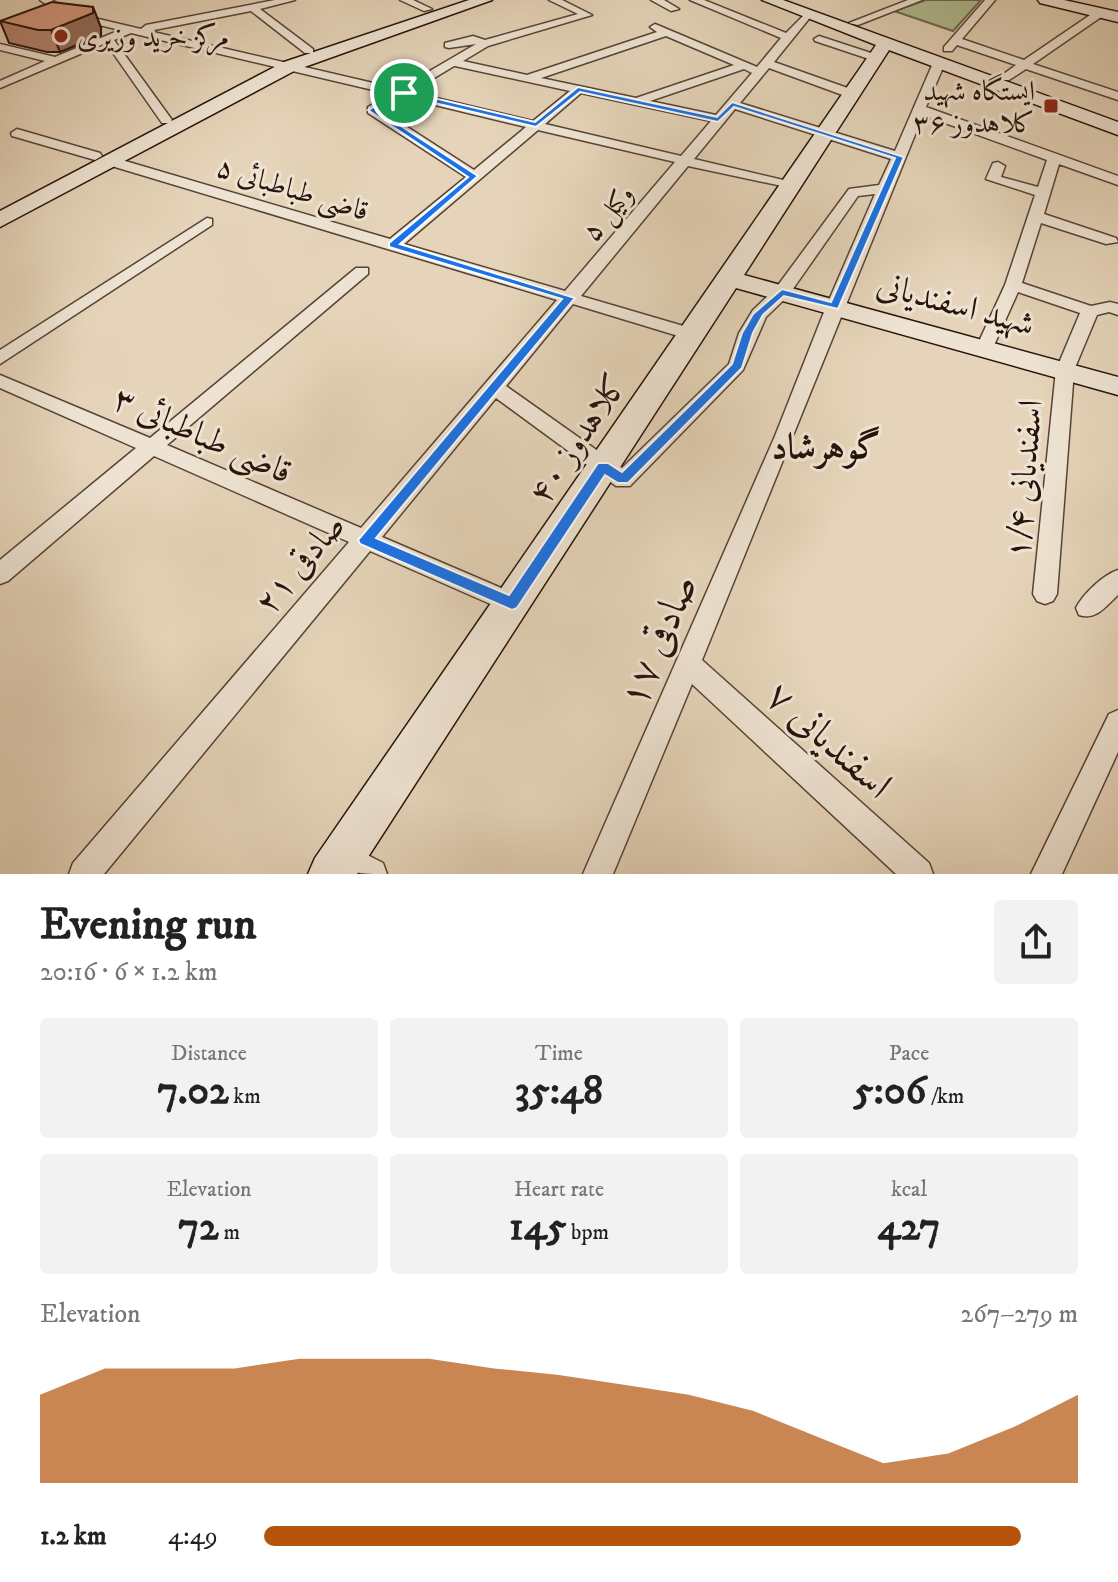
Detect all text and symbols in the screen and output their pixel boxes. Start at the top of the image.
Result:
place label: مرکز خرید وزیری [77,20,229,56]
marker: مرکز خرید وزیری [52,27,70,45]
pin [370,59,438,127]
icon: arrive [382,71,426,115]
place label: ایستگاه شهید کلاهدوز ۳۶ [913,73,1035,141]
marker: ایستگاه شهید کلاهدوز ۳۶ [1042,97,1060,115]
street label: قاضی طباطبائی ۵ [212,150,373,230]
street label: وکيل ۵ [574,177,643,249]
street label: شهید اسفندیانی [872,264,1039,346]
street label: کلاهدوز ۴۰ [520,366,637,512]
street label: قاضی طباطبائی ۳ [106,378,298,496]
street label: اسفندیانی ۱/۴ [997,398,1053,560]
district label: گوهرشاد [771,425,881,470]
street label: صادقی ۲۱ [246,506,355,623]
street label: صادقی ۱۷ [610,567,710,715]
street label: اسفندیانی ۷ [754,671,902,811]
text: Evening run [40,898,257,953]
button: share [994,900,1078,984]
text: 20:16 · 6 × 1.2 km [40,956,217,989]
text: Distance [171,1040,247,1067]
text: Time [535,1040,583,1067]
text: Pace [889,1040,929,1067]
text: 7.02 [157,1067,229,1117]
text: 35:48 [515,1067,603,1117]
text: 5:06 [854,1067,926,1117]
text: km [229,1083,261,1110]
text: /km [926,1083,964,1110]
text: Elevation [166,1176,252,1203]
text: Heart rate [514,1176,604,1203]
text: kcal [891,1176,927,1203]
text: 72 [178,1203,219,1253]
text: 145 [509,1203,566,1253]
text: 427 [878,1203,940,1253]
text: m [219,1219,240,1246]
text: bpm [566,1219,609,1246]
text: Elevation [40,1298,141,1331]
text: 267–279 m [960,1298,1078,1331]
text: 1.2 km [40,1520,106,1553]
text: 4:49 [168,1520,218,1553]

